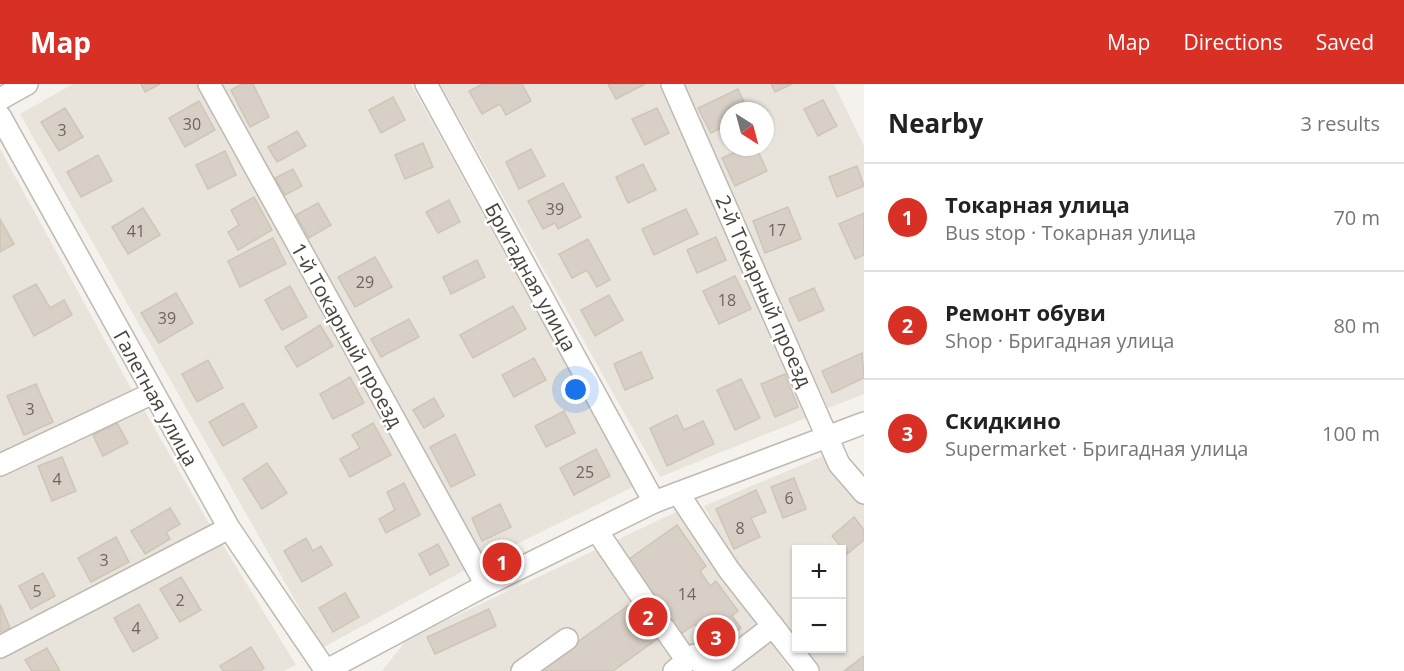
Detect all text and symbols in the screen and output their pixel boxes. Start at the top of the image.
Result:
text: Map [30,23,91,61]
text: Map [1107,28,1150,56]
text: Directions [1183,28,1283,56]
text: Saved [1316,28,1374,56]
north arrow [720,102,774,156]
text: Nearby [888,105,983,141]
text: 3 results [1300,110,1380,137]
house number: 30 [183,113,201,135]
house number: 3 [57,119,67,141]
text: Токарная улица [945,189,1130,219]
street label: 2-й Токарный проезд [709,191,819,392]
street label: Бригадная улица [479,198,583,356]
house number: 39 [546,198,564,220]
text: 1 [902,204,913,231]
text: 70 m [1333,204,1380,231]
house number: 17 [768,219,786,241]
text: Bus stop · Токарная улица [945,219,1196,246]
house number: 41 [127,220,145,242]
street label: 1-й Токарный проезд [285,238,409,433]
house number: 29 [356,271,374,293]
house number: 18 [718,289,736,311]
text: Ремонт обуви [945,297,1106,327]
house number: 39 [158,307,176,329]
text: 2 [902,312,913,339]
text: 80 m [1333,312,1380,339]
street label: Галетная улица [107,325,205,471]
text: Shop · Бригадная улица [945,327,1174,354]
your location [561,375,590,404]
house number: 3 [25,398,35,420]
text: Скидкино [945,405,1061,435]
text: 3 [902,420,913,447]
text: 100 m [1322,420,1380,447]
text: Supermarket · Бригадная улица [945,435,1248,462]
house number: 25 [576,461,594,483]
house number: 4 [52,468,62,490]
house number: 6 [784,487,794,509]
house number: 8 [735,517,745,539]
pin: 1 [482,540,522,584]
map controls [792,545,846,653]
button: + [792,545,846,599]
house number: 3 [99,549,109,571]
house number: 5 [32,580,42,602]
house number: 14 [678,583,696,605]
house number: 2 [175,589,185,611]
pin: 2 [628,594,668,640]
button: − [792,599,846,653]
pin: 3 [696,614,736,660]
house number: 4 [131,617,141,639]

